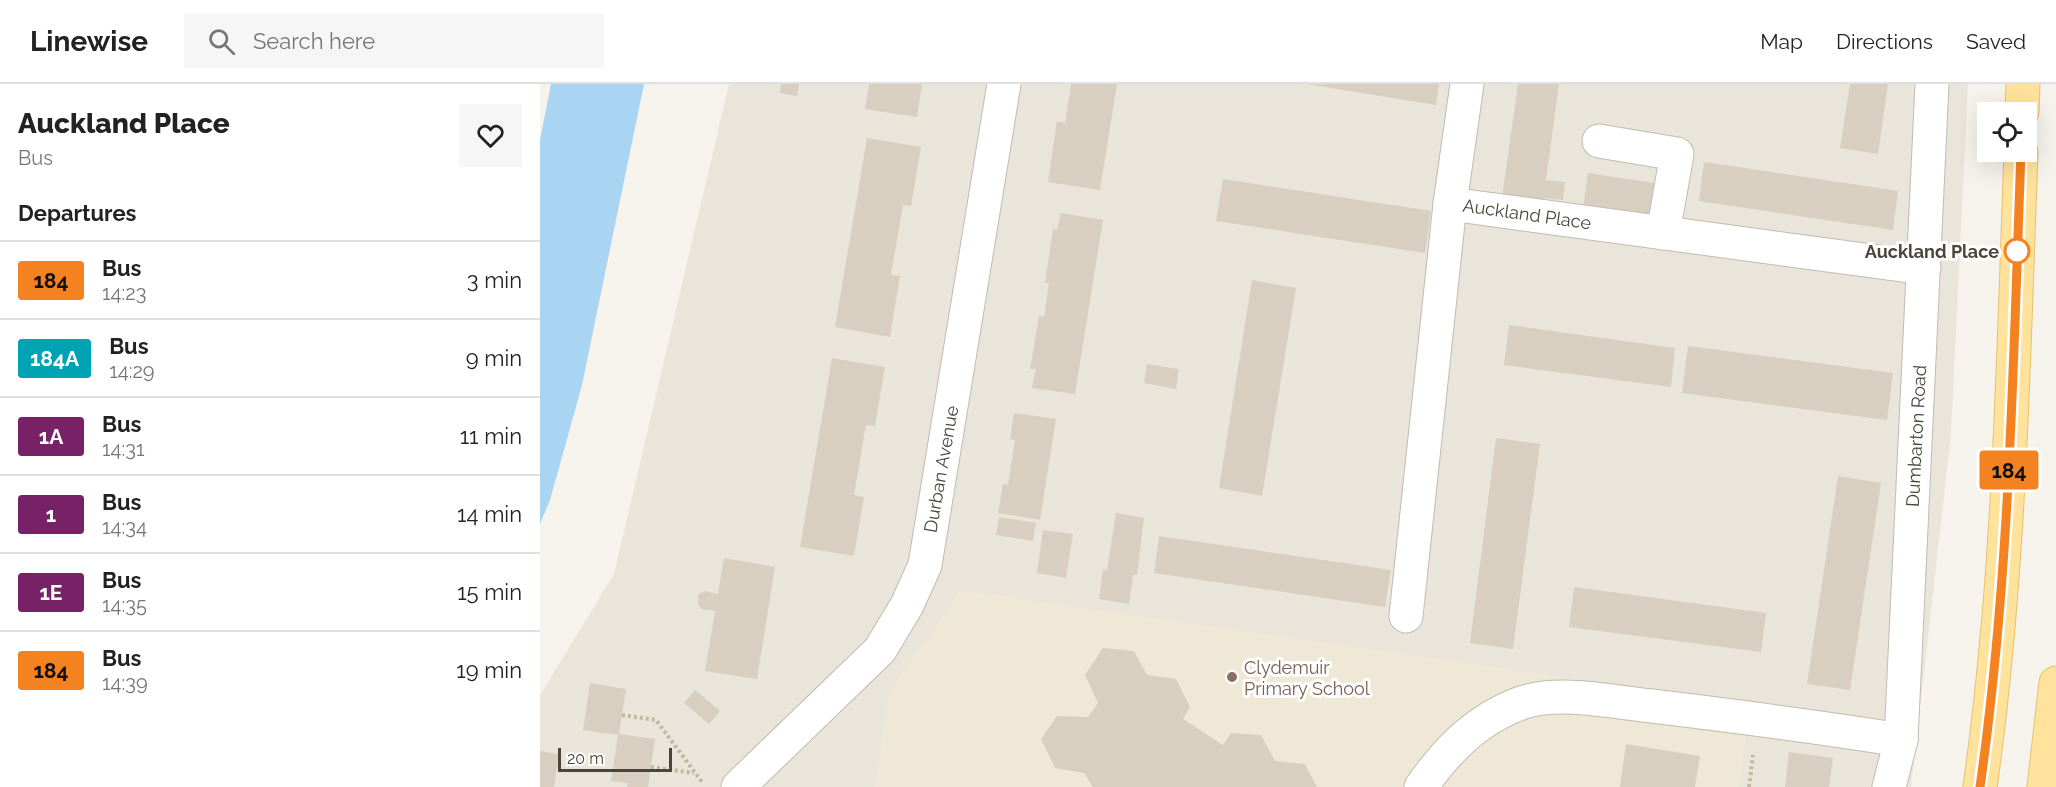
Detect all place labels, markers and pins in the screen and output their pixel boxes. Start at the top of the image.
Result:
marker: Auckland Place [2004,238,2030,264]
place label: Auckland Place [1865,241,1999,262]
place label: Clydemuir Primary School [1244,657,1370,699]
marker: Clydemuir Primary School [1225,670,1239,684]

